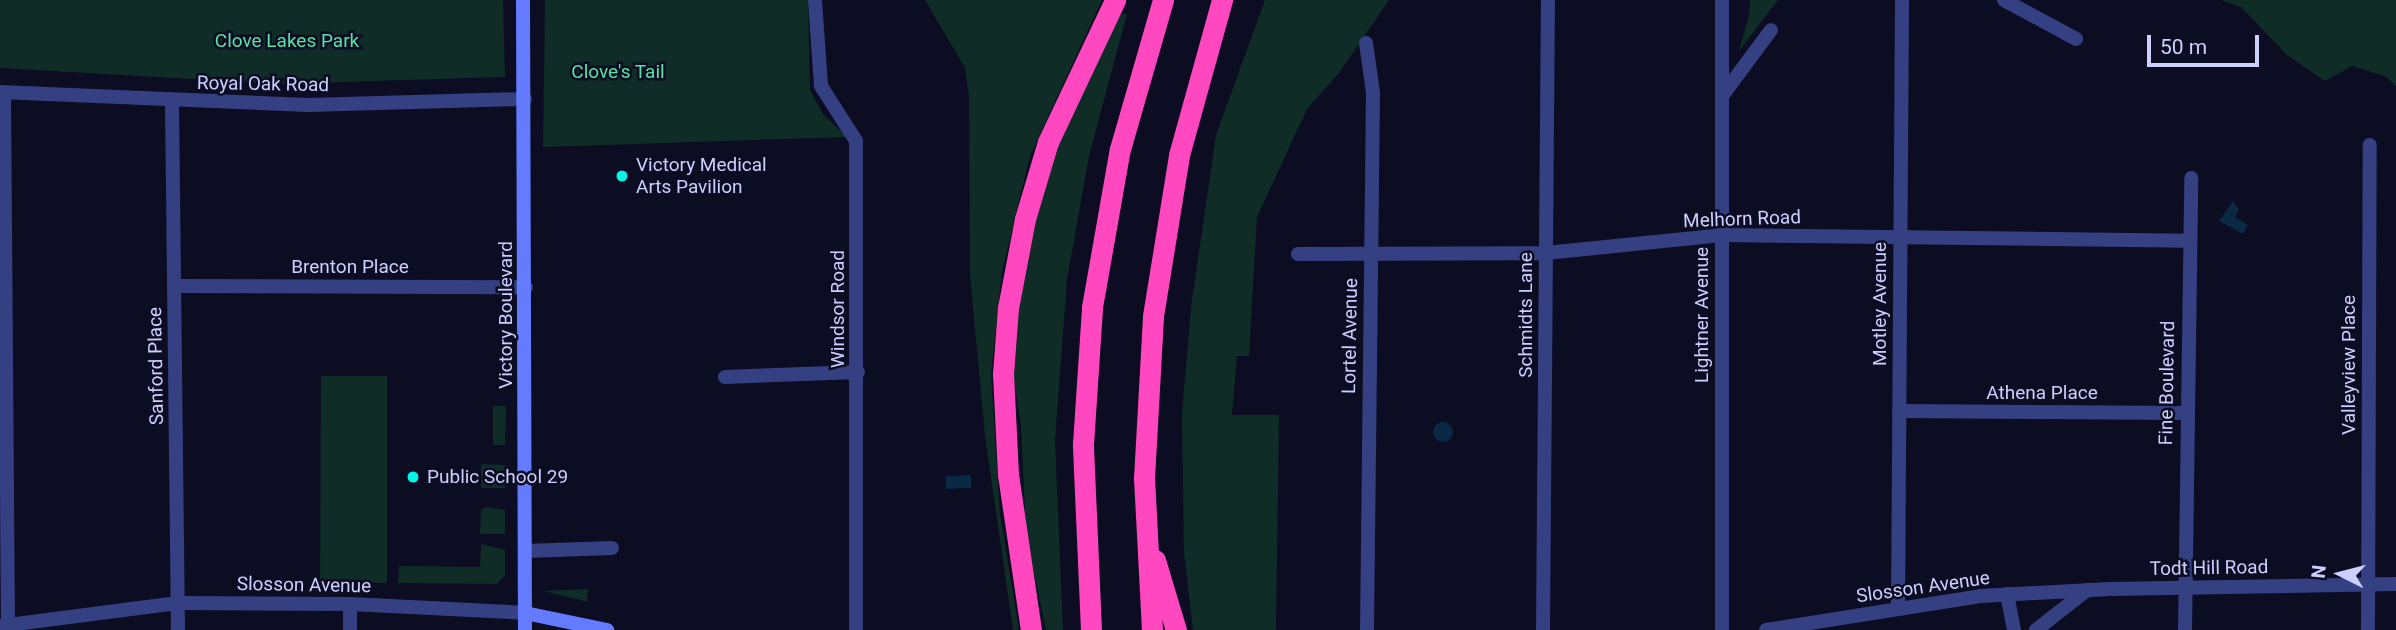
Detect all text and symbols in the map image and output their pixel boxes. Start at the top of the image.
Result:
scale bar [2151,21,2263,65]
park label: Clove Lakes Park [215,30,359,52]
text: 50 m [2160,35,2207,59]
park label: Clove's Tail [571,61,665,83]
street label: Royal Oak Road [197,71,329,97]
place label: Victory Medical Arts Pavilion [636,154,767,198]
marker: Victory Medical Arts Pavilion [614,168,630,184]
street label: Melhorn Road [1683,206,1801,232]
street label: Victory Boulevard [495,241,517,389]
street label: Motley Avenue [1869,242,1891,366]
street label: Lightner Avenue [1691,247,1713,383]
street label: Windsor Road [827,250,849,368]
street label: Schmidts Lane [1515,252,1537,378]
street label: Brenton Place [291,256,409,278]
street label: Lortel Avenue [1338,278,1362,394]
street label: Valleyview Place [2338,295,2360,435]
street label: Sanford Place [144,307,168,425]
street label: Fine Boulevard [2155,321,2179,445]
street label: Athena Place [1986,382,2098,404]
place label: Public School 29 [427,466,568,488]
marker: Public School 29 [405,469,421,485]
north arrow [2305,539,2375,609]
street label: Todt Hill Road [2150,556,2268,580]
text: N [2306,564,2331,580]
street label: Slosson Avenue [1855,566,1991,608]
street label: Slosson Avenue [237,572,371,598]

